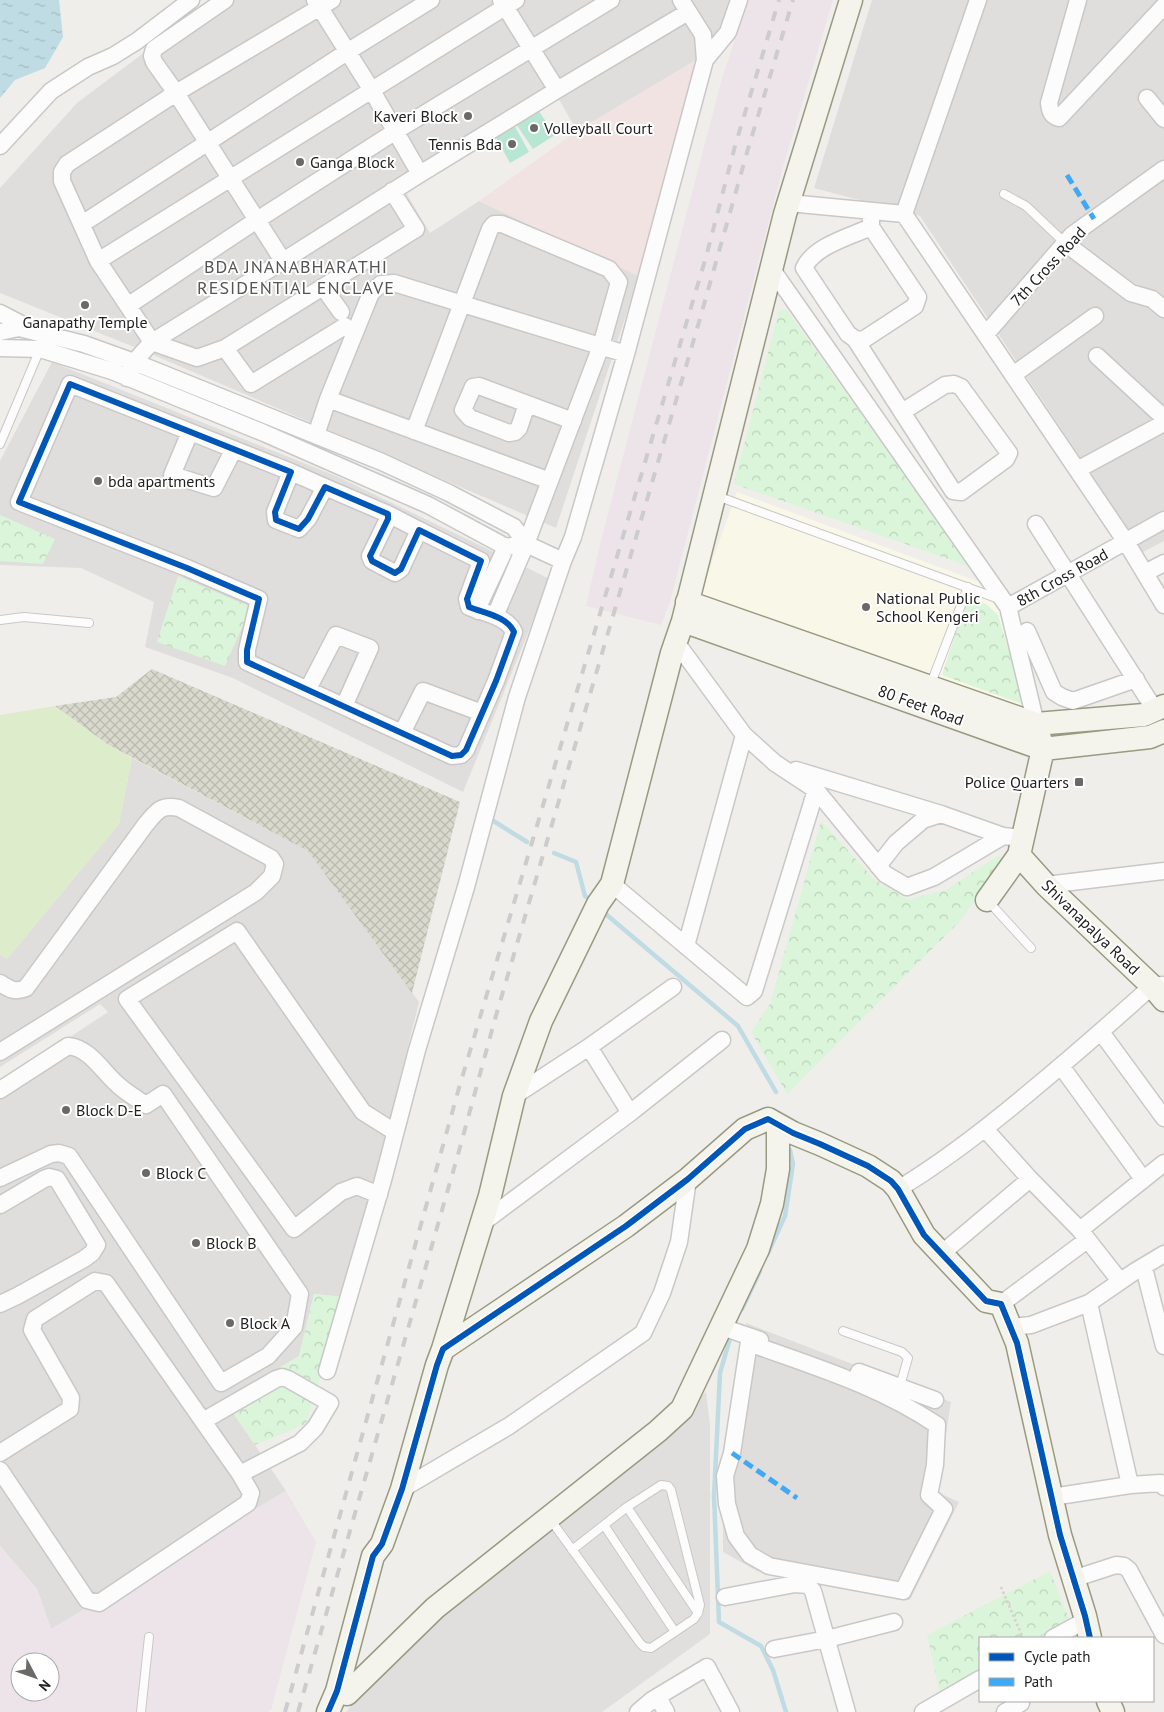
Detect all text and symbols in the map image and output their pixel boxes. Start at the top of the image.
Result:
place label: Kaveri Block [374,106,458,126]
marker: Kaveri Block [462,110,474,122]
place label: Volleyball Court [543,118,653,138]
marker: Volleyball Court [528,122,540,134]
place label: Tennis Bda [428,134,502,154]
marker: Tennis Bda [506,138,518,150]
place label: Ganga Block [310,152,395,172]
marker: Ganga Block [294,156,306,168]
street label: 7th Cross Road [1006,222,1090,310]
district label: BDA JNANABHARATHI RESIDENTIAL ENCLAVE [197,255,395,299]
marker: Ganapathy Temple [79,299,91,311]
place label: Ganapathy Temple [22,312,148,332]
place label: bda apartments [108,471,216,491]
marker: bda apartments [92,475,104,487]
street label: 8th Cross Road [1013,544,1111,610]
place label: National Public School Kengeri [876,588,980,626]
marker: National Public School Kengeri [860,601,872,613]
street label: 80 Feet Road [875,680,967,730]
place label: Police Quarters [965,772,1069,792]
marker: Police Quarters [1073,776,1085,788]
street label: Shivanapalya Road [1038,875,1144,979]
place label: Block D-E [76,1100,142,1120]
marker: Block D-E [60,1104,72,1116]
place label: Block C [156,1163,206,1183]
marker: Block C [140,1167,152,1179]
place label: Block B [206,1233,257,1253]
marker: Block B [190,1237,202,1249]
place label: Block A [240,1313,291,1333]
marker: Block A [224,1317,236,1329]
legend [979,1637,1154,1702]
text: Cycle path [1024,1647,1090,1666]
north arrow [10,1652,60,1702]
text: Path [1024,1672,1053,1691]
text: N [35,1676,55,1695]

